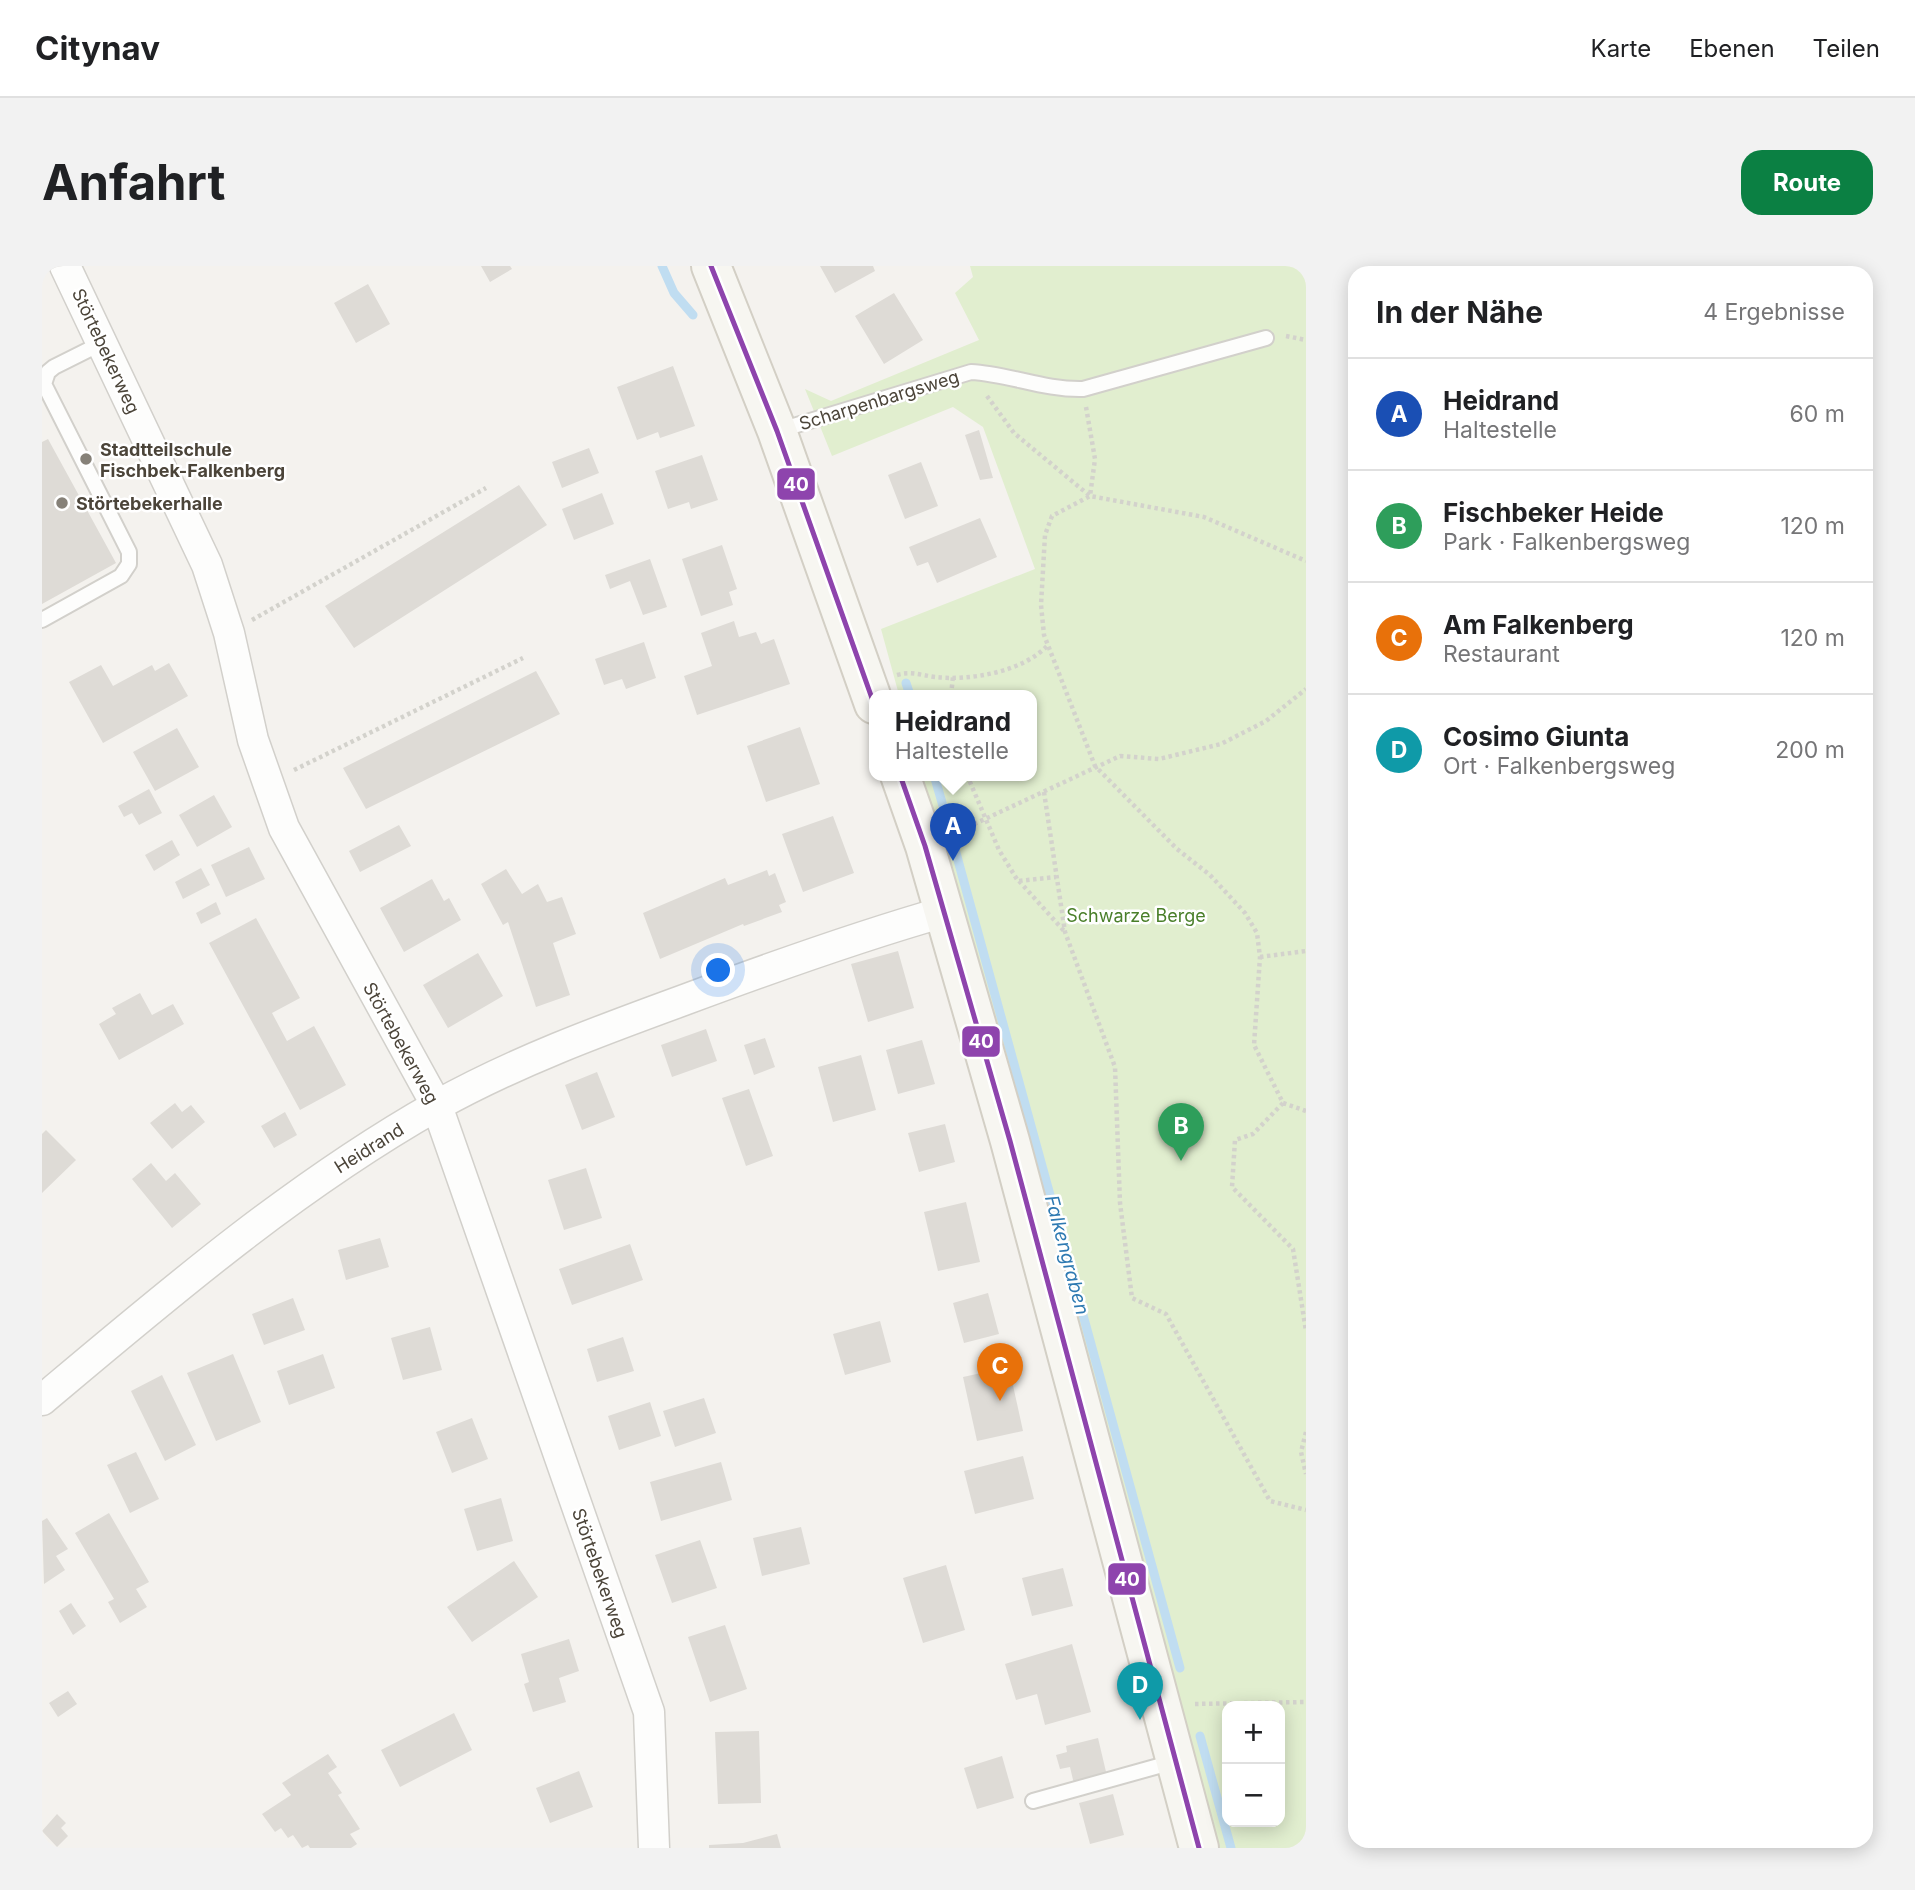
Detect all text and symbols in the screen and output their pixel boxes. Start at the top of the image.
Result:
text: Citynav [35,28,160,68]
text: Karte [1591,34,1651,63]
text: Ebenen [1689,34,1775,63]
text: Teilen [1813,34,1880,63]
button: Route [1741,150,1873,215]
text: Anfahrt [42,153,225,212]
street label: Störtebekerweg [68,285,144,417]
text: In der Nähe [1376,294,1543,330]
text: 4 Ergebnisse [1703,298,1845,326]
street label: Scharpenbargsweg [797,366,961,434]
text: Heidrand [1443,385,1559,416]
text: A [1390,400,1408,428]
text: 60 m [1790,400,1845,428]
text: Haltestelle [1443,416,1557,444]
place label: Stadtteilschule Fischbek-Falkenberg [100,439,285,481]
marker: Stadtteilschule Fischbek-Falkenberg [78,451,94,467]
line badge: 40 [776,467,816,501]
text: 40 [783,473,809,496]
place label: Störtebekerhalle [76,493,223,514]
marker: Störtebekerhalle [54,495,70,511]
text: Fischbeker Heide [1443,497,1664,528]
text: B [1391,512,1407,540]
text: 120 m [1780,512,1845,540]
text: Park · Falkenbergsweg [1443,528,1690,556]
text: Am Falkenberg [1443,609,1634,640]
text: C [1390,624,1408,652]
text: 120 m [1780,624,1845,652]
text: Restaurant [1443,640,1560,668]
popup [869,690,1037,781]
text: Heidrand [895,706,1011,737]
text: Cosimo Giunta [1443,721,1629,752]
text: D [1391,736,1407,764]
text: 200 m [1775,736,1845,764]
text: Haltestelle [895,737,1009,765]
text: Ort · Falkenbergsweg [1443,752,1675,780]
pin: A [930,803,976,861]
park label: Schwarze Berge [1066,905,1206,926]
your location [701,953,735,987]
street label: Störtebekerweg [359,979,443,1107]
line badge: 40 [961,1025,1001,1058]
text: 40 [968,1030,994,1053]
pin: B [1158,1103,1204,1161]
street label: Heidrand [330,1118,408,1178]
water label: Falkengraben [1040,1193,1094,1317]
pin: C [977,1343,1023,1401]
street label: Störtebekerweg [568,1505,632,1641]
line badge: 40 [1107,1562,1147,1596]
text: 40 [1114,1568,1140,1591]
pin: D [1117,1662,1163,1720]
map controls [1222,1701,1285,1827]
button: + [1222,1701,1285,1764]
button: − [1222,1764,1285,1827]

